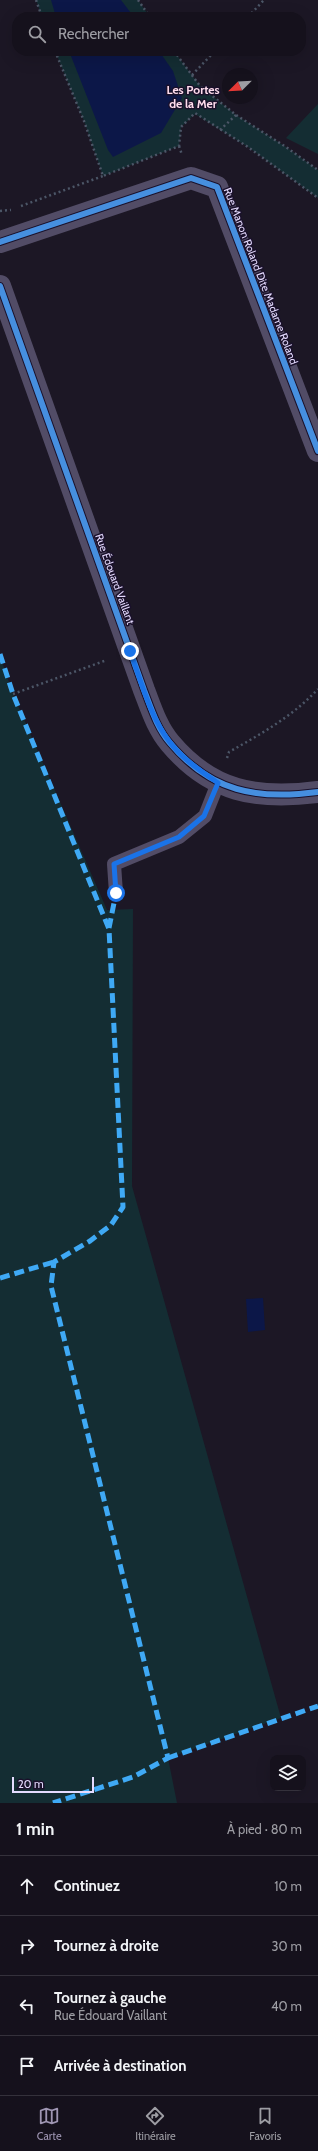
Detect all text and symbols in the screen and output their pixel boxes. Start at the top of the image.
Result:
search box [12,12,306,56]
icon: search [26,23,48,45]
text: Rechercher [58,25,129,43]
north arrow [222,68,258,104]
district label: Les Portes de la Mer [166,82,220,111]
street label: Rue Manon Roland Dite Madame Roland [221,186,301,366]
street label: Rue Édouard Vaillant [92,532,138,627]
route end [121,642,139,660]
route start [107,884,125,902]
map controls [270,1755,306,1791]
button: layers [270,1755,306,1791]
scale bar [12,1775,94,1794]
text: 20 m [18,1777,44,1791]
text: 1 min [16,1819,54,1839]
text: À pied · 80 m [227,1821,302,1837]
icon: ahead [16,1875,38,1897]
text: Continuez [54,1877,120,1895]
text: 10 m [274,1878,302,1894]
icon: right [16,1935,38,1957]
text: Tournez à droite [54,1937,159,1955]
text: 30 m [272,1938,302,1954]
text: Tournez à gauche [54,1989,166,2007]
icon: left [16,1995,38,2017]
text: 40 m [271,1998,302,2014]
text: Rue Édouard Vaillant [54,2007,167,2023]
icon: arrive [16,2055,38,2077]
text: Arrivée à destination [54,2057,186,2075]
tab: Carte [37,2105,62,2143]
tab: Itinéraire [135,2105,176,2143]
tab: Favoris [249,2105,281,2143]

